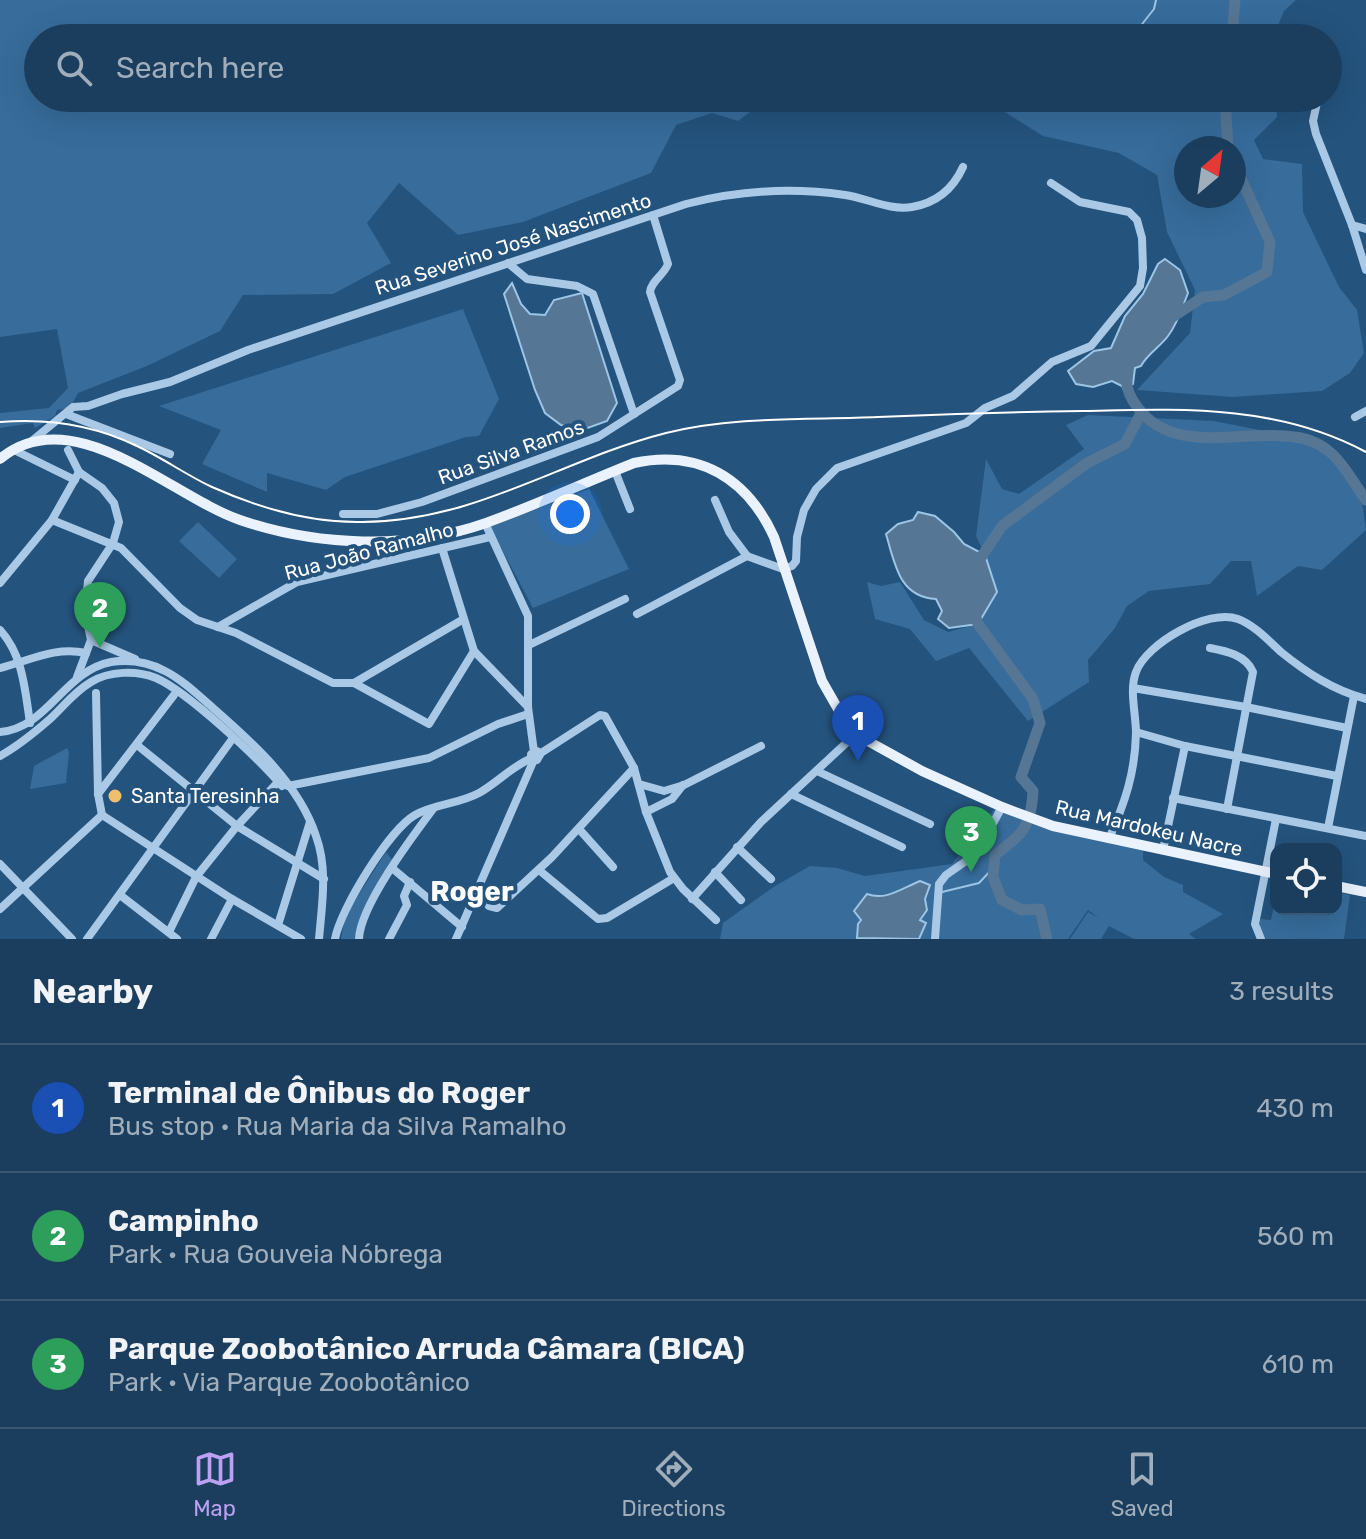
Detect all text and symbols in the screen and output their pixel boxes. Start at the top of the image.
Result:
search box [24,24,1342,112]
icon: search [52,46,96,90]
text: Search here [116,50,284,86]
north arrow [1174,136,1246,208]
street label: Rua Severino José Nascimento [372,188,654,300]
street label: Rua Silva Ramos [435,414,587,490]
your location [550,494,590,534]
street label: Rua João Ramalho [282,517,456,585]
pin: 2 [74,582,126,648]
pin: 1 [832,695,884,761]
place label: Santa Teresinha [131,784,280,808]
marker: Santa Teresinha [106,787,124,805]
street label: Rua Mardokeu Nacre [1053,795,1245,861]
pin: 3 [945,806,997,872]
map controls [1270,843,1342,915]
button: locate [1270,843,1342,915]
district label: Roger [430,875,514,908]
text: Nearby [32,971,153,1012]
text: 3 results [1229,976,1334,1007]
text: Terminal de Ônibus do Roger [108,1075,530,1111]
text: 1 [52,1093,64,1124]
text: 430 m [1256,1093,1334,1124]
text: Bus stop · Rua Maria da Silva Ramalho [108,1111,567,1142]
text: Campinho [108,1203,259,1239]
text: 2 [50,1221,66,1252]
text: 560 m [1257,1221,1334,1252]
text: Park · Rua Gouveia Nóbrega [108,1239,443,1270]
text: Parque Zoobotânico Arruda Câmara (BICA) [108,1331,745,1367]
text: 3 [49,1349,67,1380]
text: 610 m [1262,1349,1334,1380]
text: Park · Via Parque Zoobotânico [108,1367,470,1398]
tab: Map [193,1447,237,1522]
tab: Directions [622,1447,726,1522]
tab: Saved [1111,1447,1174,1522]

